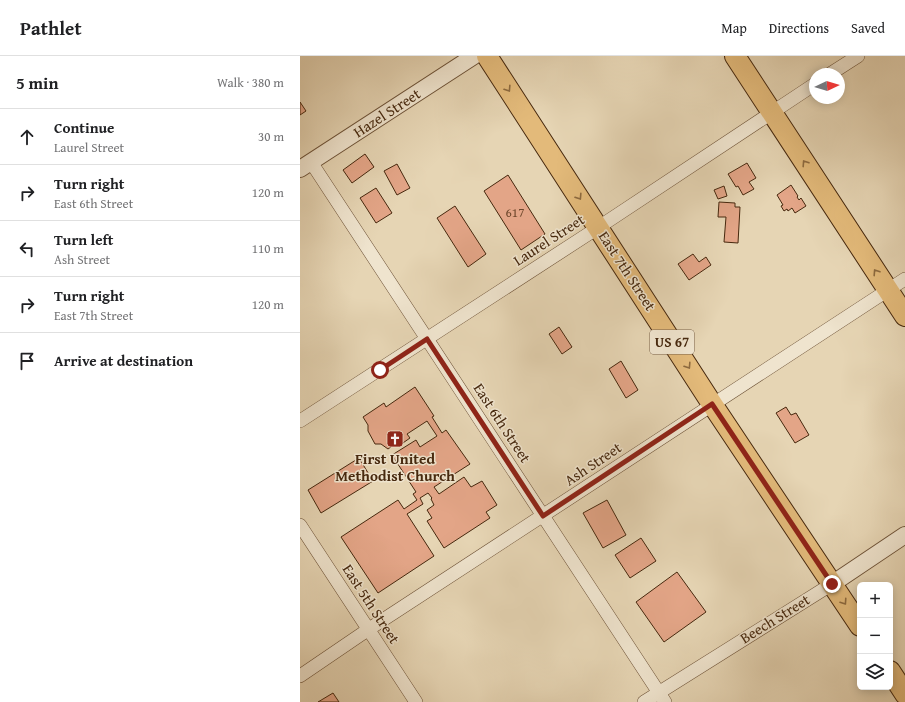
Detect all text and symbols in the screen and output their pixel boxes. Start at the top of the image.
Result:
text: Pathlet [20,14,82,42]
text: Map [721,18,747,38]
text: Directions [769,18,829,38]
text: Saved [851,18,885,38]
north arrow [809,68,845,104]
text: 5 min [16,70,58,95]
text: Walk · 380 m [217,73,284,92]
street label: Hazel Street [349,83,425,142]
one-way arrow [503,84,510,91]
text: Continue [54,117,115,138]
icon: ahead [16,126,38,148]
text: 30 m [258,127,284,146]
text: Laurel Street [54,138,124,157]
one-way arrow [803,160,810,167]
text: Turn right [54,173,125,194]
icon: right [16,182,38,204]
text: 120 m [252,183,284,202]
one-way arrow [574,193,581,200]
text: East 6th Street [54,194,133,213]
house number: 617 [506,203,524,222]
street label: Laurel Street [509,208,589,270]
street label: East 7th Street [594,227,662,315]
text: Turn left [54,229,113,250]
icon: left [16,238,38,260]
text: 110 m [252,239,284,258]
text: Ash Street [54,250,110,269]
one-way arrow [874,269,881,276]
text: Turn right [54,285,125,306]
icon: right [16,294,38,316]
text: 120 m [252,295,284,314]
text: East 7th Street [54,306,133,325]
road number: US 67 [650,330,694,354]
icon: arrive [16,350,38,372]
text: Arrive at destination [54,350,193,371]
route start [371,361,389,379]
one-way arrow [683,361,690,368]
street label: East 6th Street [469,379,537,467]
church icon: First United Methodist Church [385,429,405,449]
street label: Ash Street [560,436,626,490]
place label: First United Methodist Church [335,448,455,486]
street label: East 5th Street [338,560,406,648]
route end [823,575,841,593]
map controls [857,582,893,690]
button: + [857,582,893,618]
street label: Beech Street [736,588,814,648]
one-way arrow [839,598,846,605]
button: − [857,618,893,654]
button: layers [857,654,893,690]

